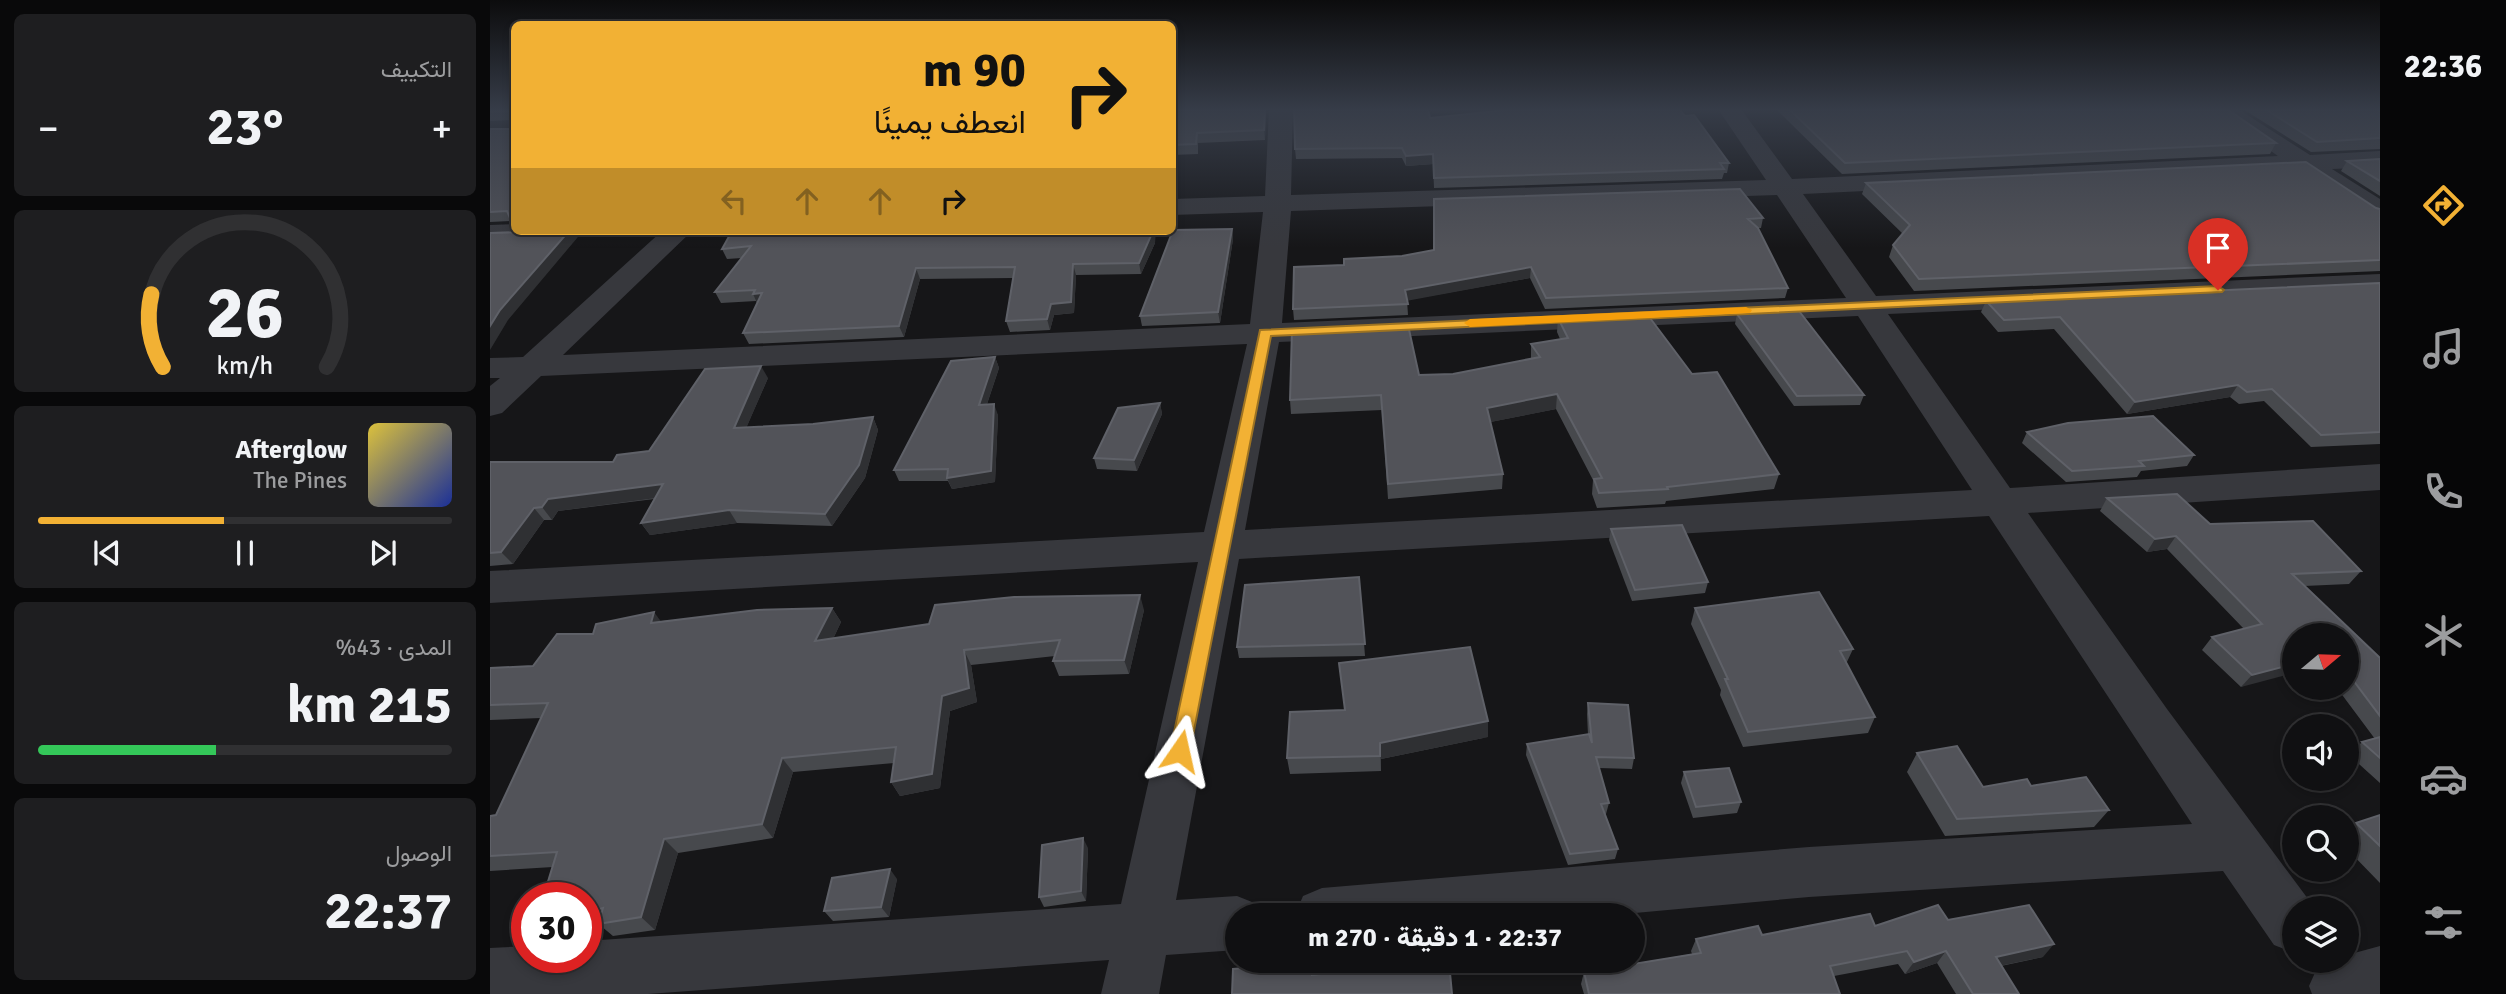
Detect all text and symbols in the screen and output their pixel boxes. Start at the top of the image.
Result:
text: 90 m [923,40,1026,100]
text: 22:36 [2404,47,2482,86]
icon: right [1050,49,1141,140]
text: التكييف [381,55,452,84]
text: 23° [207,95,283,159]
text: انعطف يمينًا [874,103,1026,142]
text: − [38,105,59,152]
text: + [431,105,452,152]
icon: directions [2419,181,2468,230]
icon: left [715,182,753,220]
icon: ahead [788,182,826,220]
icon: ahead [861,182,899,220]
icon: right [934,182,972,220]
pin [2188,218,2248,290]
icon: arrive [2199,229,2237,267]
text: 26 [206,269,284,358]
icon: music [2419,324,2468,373]
text: km/h [217,350,273,381]
text: Afterglow [235,434,347,466]
text: The Pines [253,466,347,495]
icon: phone [2419,467,2468,516]
icon: previous [88,534,126,572]
icon: pause [226,534,264,572]
icon: next [364,534,402,572]
icon: climate [2419,611,2468,660]
north arrow [2282,623,2359,700]
map controls [2282,623,2359,973]
text: المدى · 43% [336,633,452,662]
text: 215 km [287,673,452,737]
position arrow [1143,714,1217,788]
button: sound [2282,714,2359,791]
icon: car [2419,754,2468,803]
button: search [2282,805,2359,882]
text: الوصول [386,839,452,868]
text: 22:37 [324,879,452,943]
speed limit sign: 30 [511,882,602,973]
button: layers [2282,896,2359,973]
icon: filters [2419,898,2468,947]
text: 22:37 · 1 دقيقة · 270 m [1308,922,1562,954]

